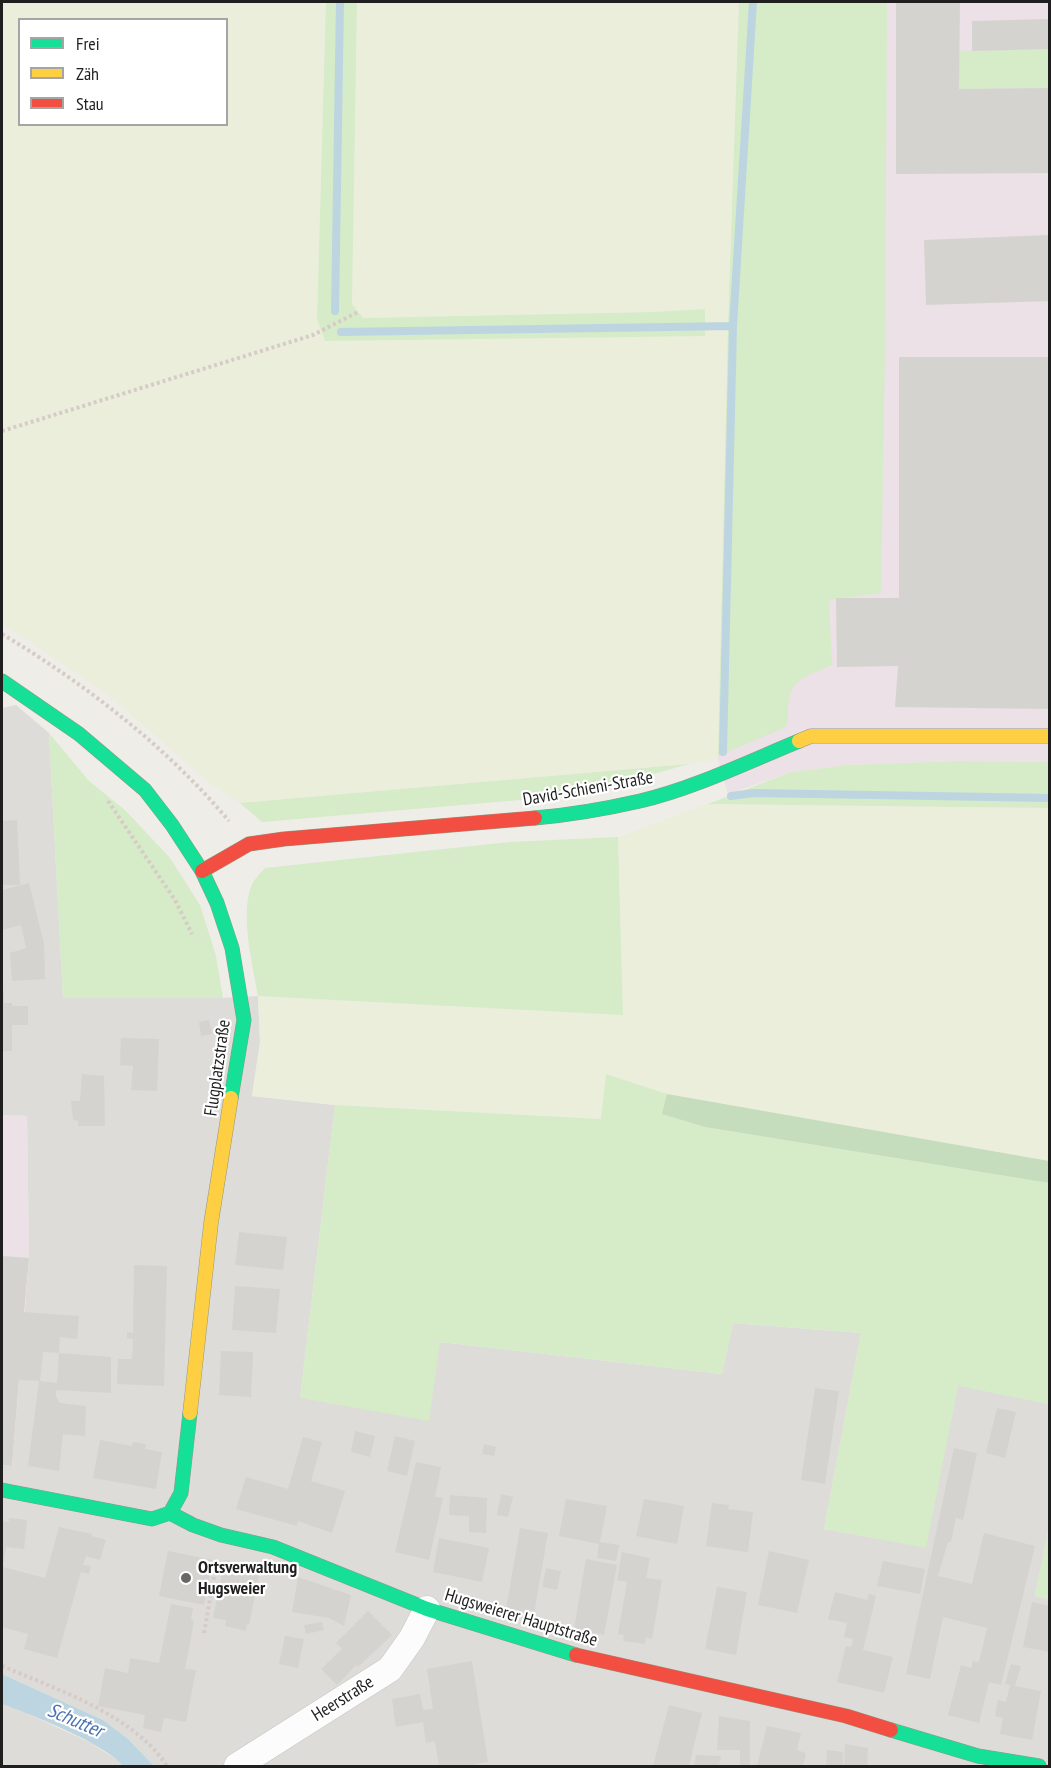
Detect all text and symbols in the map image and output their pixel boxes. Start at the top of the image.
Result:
legend [18,18,228,126]
text: Frei [76,32,100,55]
text: Zäh [76,62,99,85]
text: Stau [76,92,104,115]
street label: David-Schieni-Straße [521,767,655,811]
street label: Flugplatzstraße [201,1018,235,1118]
place label: Ortsverwaltung Hugsweier [198,1557,297,1600]
marker: Ortsverwaltung Hugsweier [179,1571,193,1585]
street label: Hugsweierer Hauptstraße [442,1585,600,1651]
street label: Heerstraße [308,1672,378,1726]
water label: Schutter [44,1699,106,1743]

